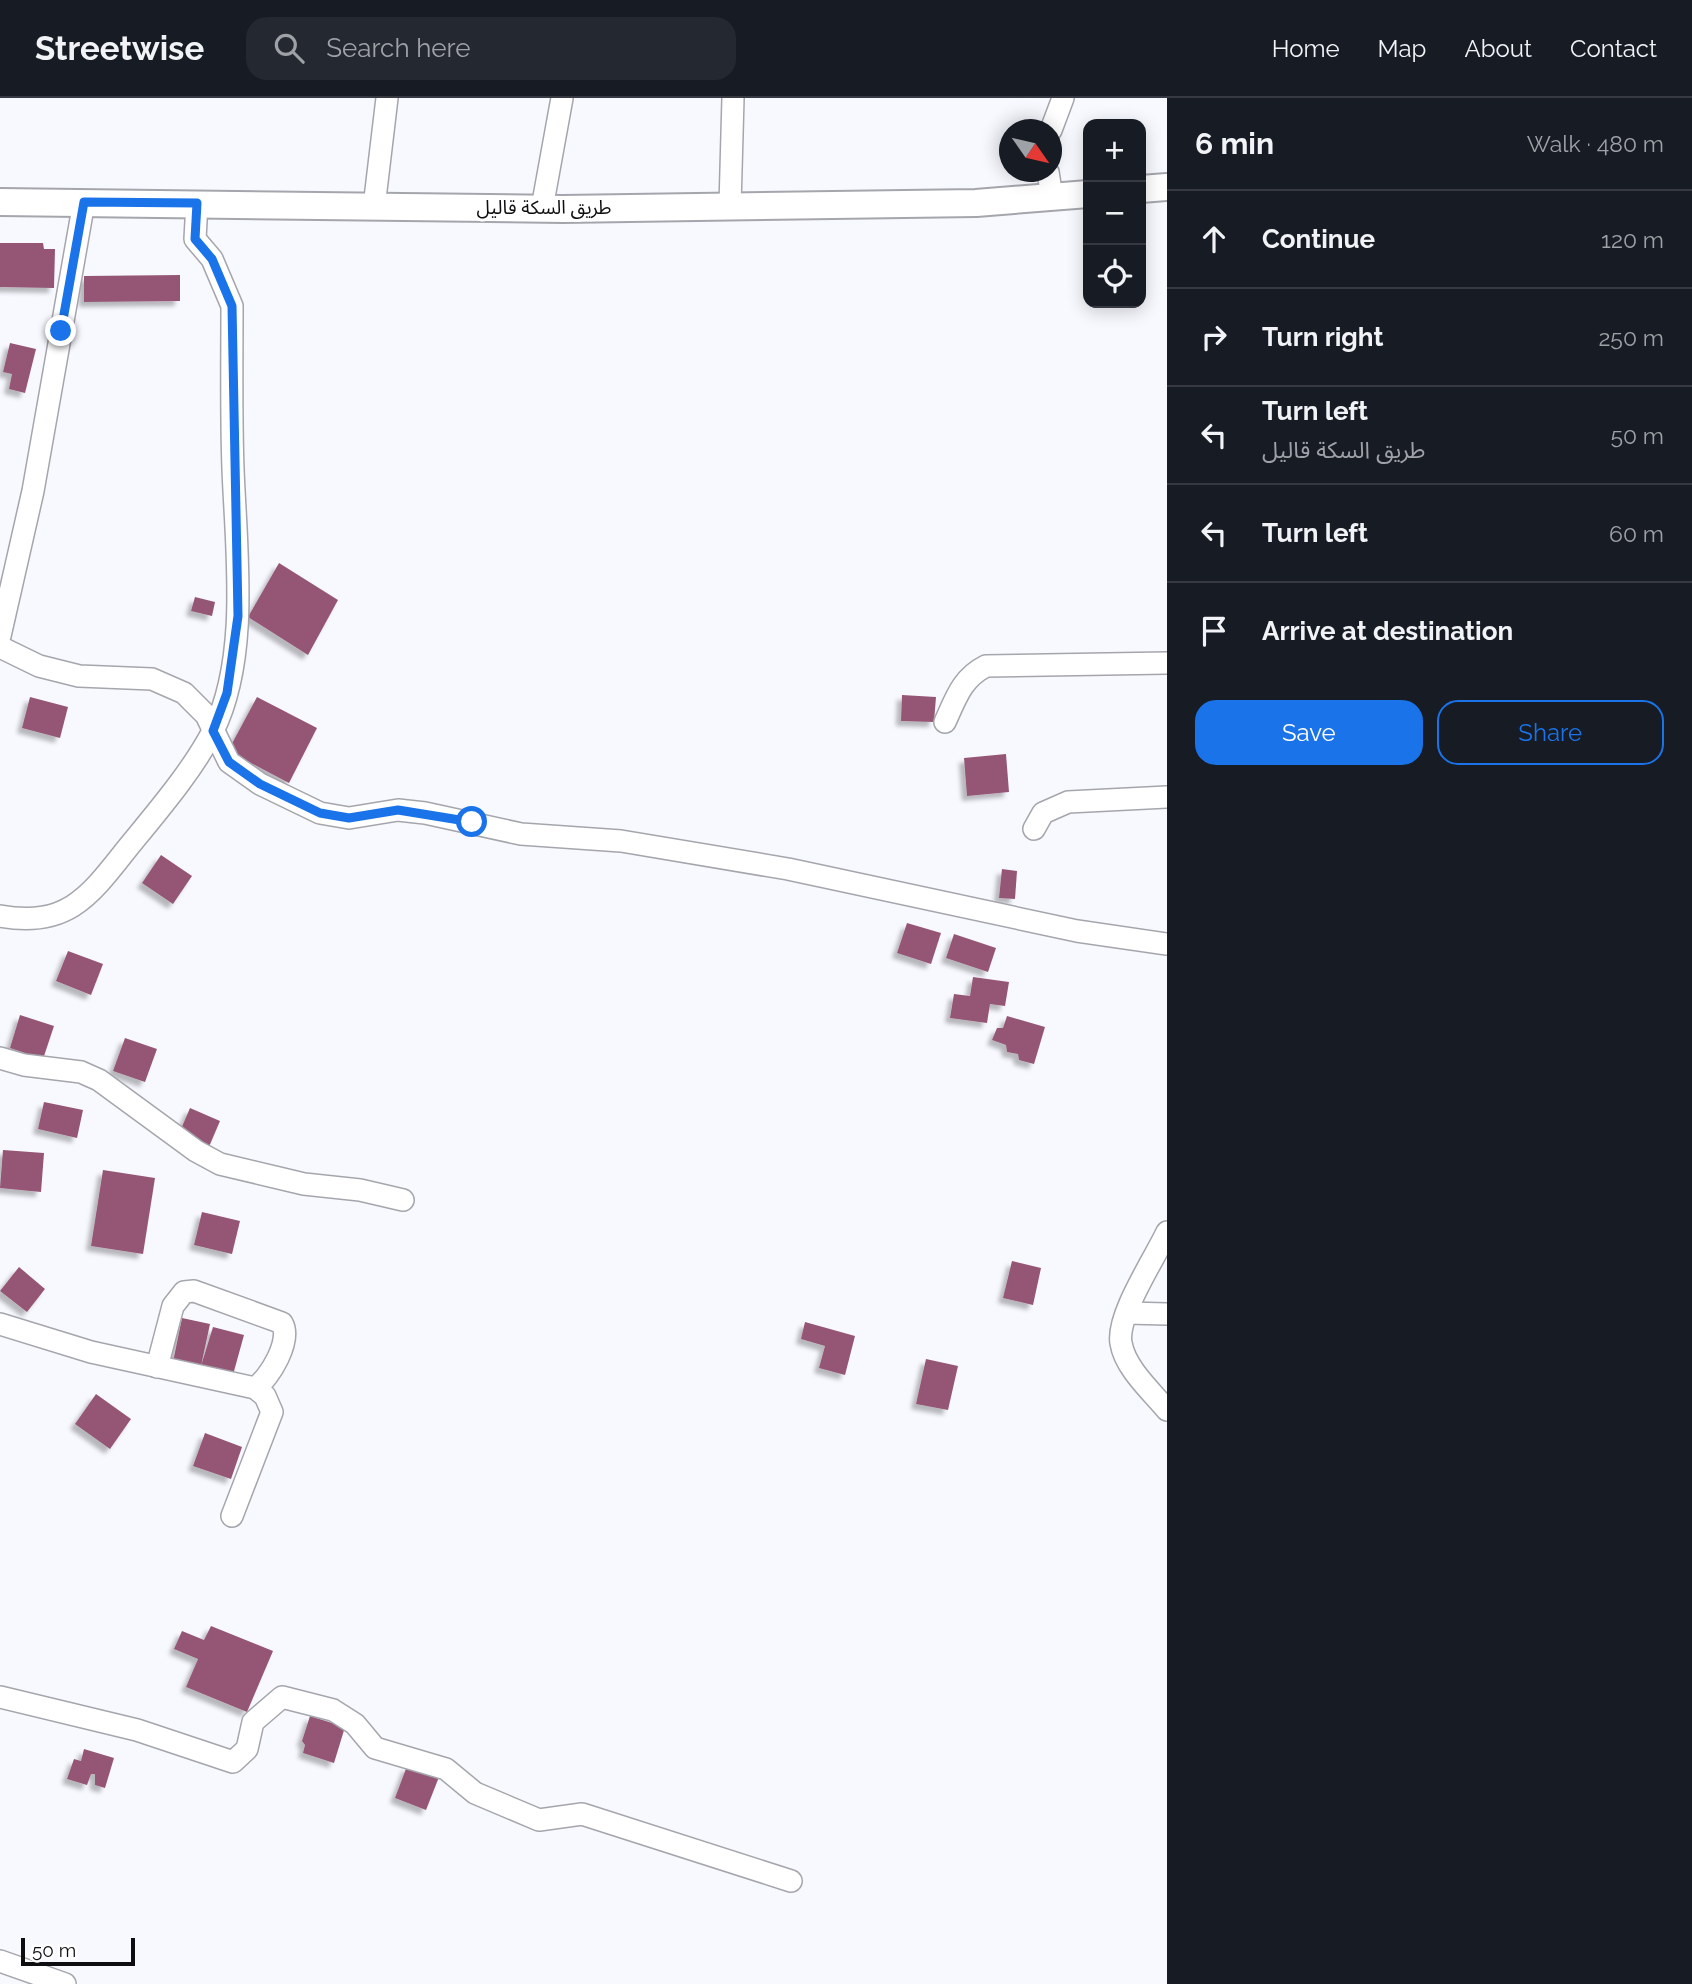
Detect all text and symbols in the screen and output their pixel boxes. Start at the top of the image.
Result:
search box [246,17,736,80]
text: Streetwise [35,29,204,68]
icon: search [270,29,308,67]
text: Search here [326,33,471,63]
text: Home [1272,34,1340,63]
text: Map [1378,34,1426,63]
text: About [1464,34,1532,63]
text: Contact [1570,34,1657,63]
north arrow [999,119,1062,182]
map controls [1083,119,1146,308]
button: + [1083,119,1146,182]
text: 6 min [1195,126,1274,161]
text: Walk · 480 m [1527,130,1664,157]
button: − [1083,182,1146,245]
street label: طريق السكة قاليل [477,196,612,219]
icon: ahead [1195,220,1233,258]
text: Continue [1262,224,1375,254]
text: 120 m [1601,226,1664,253]
button: locate [1083,245,1146,308]
route end [45,315,76,346]
icon: right [1195,318,1233,356]
text: Turn right [1262,322,1383,352]
text: 250 m [1598,324,1664,351]
text: Turn left [1262,396,1368,426]
icon: left [1195,416,1233,454]
text: 50 m [1610,422,1664,449]
text: طريق السكة قاليل [1262,436,1425,463]
icon: left [1195,514,1233,552]
text: Turn left [1262,518,1368,548]
text: 60 m [1609,520,1664,547]
icon: arrive [1195,612,1233,650]
text: Arrive at destination [1262,616,1513,646]
button: Save [1195,700,1423,765]
button: Share [1437,700,1664,765]
route start [456,806,487,837]
scale bar [21,1935,135,1967]
text: 50 m [32,1939,76,1961]

